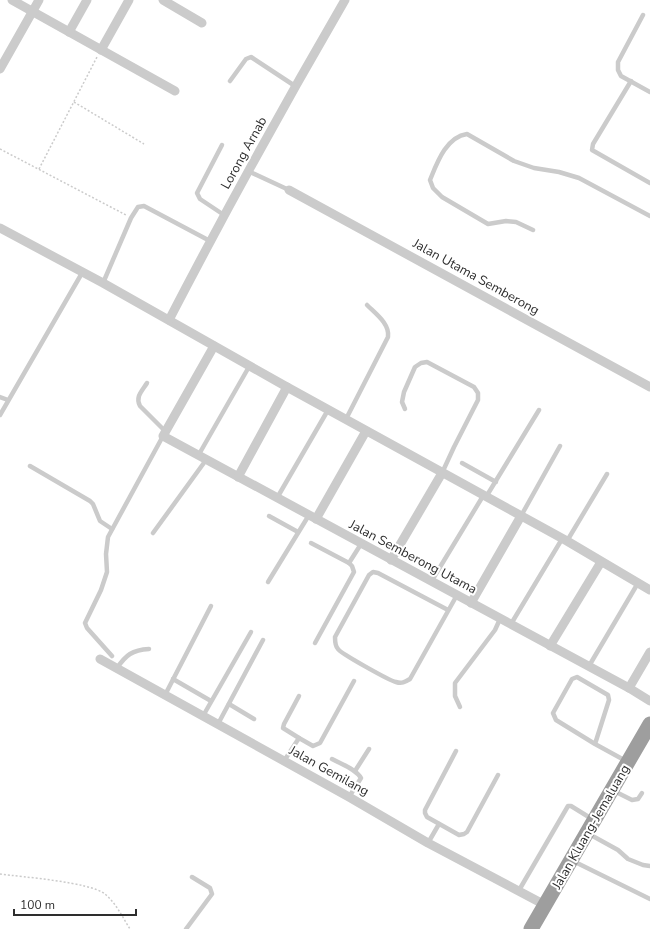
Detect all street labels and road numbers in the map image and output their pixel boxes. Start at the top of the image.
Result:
street label: Lorong Arnab [217,113,271,193]
street label: Jalan Utama Semberong [409,234,543,319]
street label: Jalan Semberong Utama [345,515,480,598]
street label: Jalan Gemilang [285,741,372,800]
street label: Jalan Kluang-Jemaluang [547,761,634,893]

